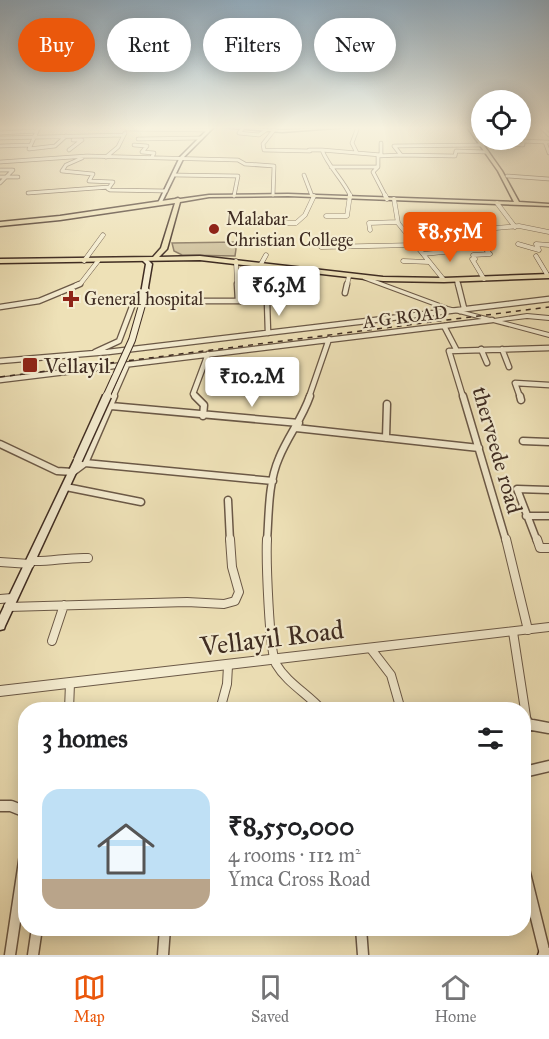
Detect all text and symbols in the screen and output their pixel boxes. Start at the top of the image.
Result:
chip: Buy [18,18,95,72]
chip: Rent [107,18,191,72]
chip: Filters [203,18,302,72]
chip: New [314,18,396,72]
map controls [471,90,531,150]
button: locate [471,90,531,150]
place label: Malabar Christian College [226,208,354,252]
pin: ₹8.55M [401,212,499,263]
text: ₹8.55M [417,219,483,243]
marker: Malabar Christian College [207,222,221,236]
pin: ₹6.3M [237,266,321,317]
text: ₹6.3M [252,273,306,297]
place label: General hospital [84,288,204,310]
marker: General hospital [62,290,80,308]
street label: A G ROAD [360,301,449,333]
place label: Vellayil [43,352,110,379]
marker: Vellayil [21,356,39,374]
pin: ₹10.2M [203,357,301,408]
text: ₹10.2M [219,364,285,388]
street label: therveede road [466,383,529,517]
street label: Vellayil Road [197,612,346,663]
text: 3 homes [42,722,128,754]
icon: filters [474,722,507,755]
text: ₹8,550,000 [228,810,354,842]
icon: home [90,813,162,885]
text: 4 rooms · 112 m² [228,843,361,867]
text: Ymca Cross Road [228,867,371,891]
tab: Map [73,971,106,1026]
tab: Saved [251,971,289,1026]
tab: Home [434,971,476,1026]

